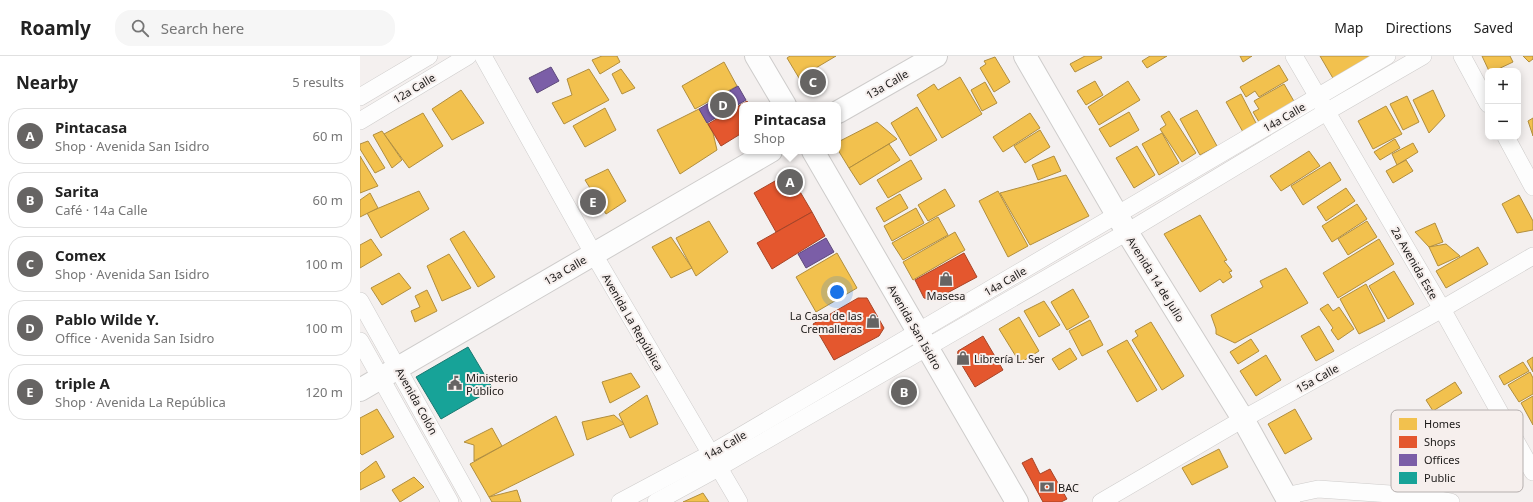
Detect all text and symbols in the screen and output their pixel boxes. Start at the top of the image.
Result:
search box [115,10,395,46]
text: Roamly [20,15,91,41]
icon: search [129,17,151,39]
text: Search here [161,18,244,38]
text: Map [1334,18,1363,37]
text: Directions [1385,18,1452,37]
text: Saved [1474,18,1513,37]
street label: 13a Calle [863,66,911,102]
pin: C [800,67,826,97]
map controls [1485,68,1521,140]
button: + [1485,68,1521,104]
street label: 12a Calle [390,70,438,106]
text: Nearby [16,71,78,94]
text: 5 results [292,73,344,91]
pin: D [710,90,736,120]
street label: 14a Calle [1260,99,1308,135]
popup [739,102,841,154]
button: − [1485,104,1521,140]
text: Pintacasa [754,109,826,129]
text: Pintacasa [55,117,127,137]
text: A [26,127,35,145]
text: 60 m [313,127,343,145]
text: Shop [754,129,785,147]
text: Shop · Avenida San Isidro [55,137,209,155]
pin: A [777,167,803,197]
text: Sarita [55,181,99,201]
pin: E [580,187,606,217]
text: B [26,191,34,209]
text: 60 m [313,191,343,209]
text: Café · 14a Calle [55,201,148,219]
street label: 2a Avenida Este [1388,224,1442,302]
street label: Avenida 14 de Julio [1124,234,1188,325]
text: Comex [55,245,106,265]
street label: 13a Calle [541,252,589,288]
text: C [26,255,34,273]
text: 100 m [305,255,343,273]
street label: 14a Calle [981,263,1029,299]
text: Shop · Avenida San Isidro [55,265,209,283]
street label: Avenida La República [599,271,667,373]
shop icon: Masesa [938,271,954,287]
your location [827,282,847,302]
street label: Avenida San Isidro [885,282,946,372]
place label: Masesa [926,288,966,303]
place label: La Casa de las Cremalleras [790,308,862,336]
text: Pablo Wilde Y. [55,309,159,329]
shop icon: La Casa de las Cremalleras [865,313,881,329]
text: D [25,319,35,337]
text: 100 m [305,319,343,337]
text: Office · Avenida San Isidro [55,329,214,347]
shop icon: Librería L. Ser [955,350,971,366]
place label: Librería L. Ser [974,351,1045,366]
street label: 15a Calle [1293,360,1341,396]
street label: Avenida Colón [392,365,442,437]
place label: Ministerio Público [466,370,518,398]
text: triple A [55,373,110,393]
public building icon: Ministerio Público [447,375,463,391]
pin: B [891,377,917,407]
text: E [26,383,34,401]
text: 120 m [305,383,343,401]
text: Shop · Avenida La República [55,393,226,411]
legend [1391,410,1523,492]
text: Homes [1424,416,1461,431]
street label: 14a Calle [701,427,749,463]
text: Shops [1424,434,1456,449]
text: Offices [1424,452,1460,467]
text: Public [1424,470,1455,485]
bank icon: BAC [1039,479,1055,495]
place label: BAC [1058,480,1079,495]

